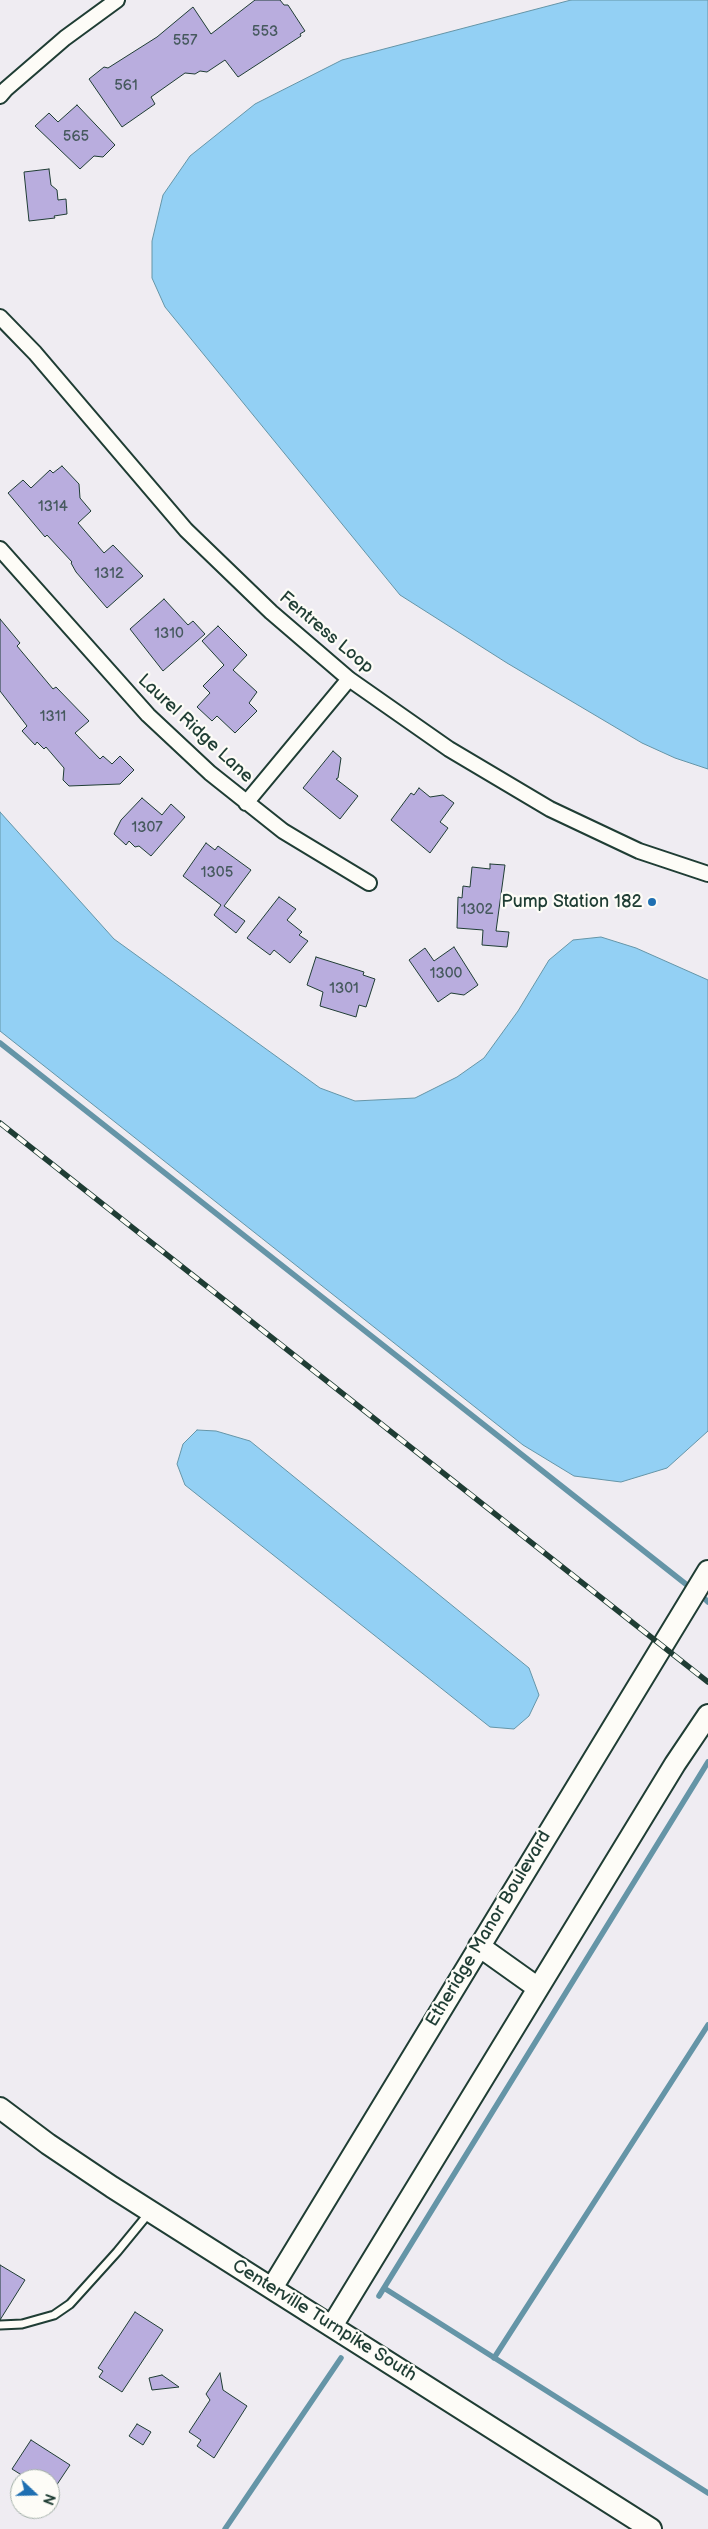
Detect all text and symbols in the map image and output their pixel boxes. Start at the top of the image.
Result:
house number: 553 [252,23,278,41]
house number: 557 [173,32,197,50]
house number: 561 [114,77,138,95]
house number: 565 [63,128,89,146]
house number: 1314 [38,498,68,516]
house number: 1312 [94,565,124,583]
street label: Fentress Loop [274,587,378,679]
house number: 1310 [154,625,184,643]
street label: Laurel Ridge Lane [133,670,257,788]
house number: 1311 [40,708,66,726]
house number: 1307 [131,819,163,837]
house number: 1305 [201,864,233,882]
place label: Pump Station 182 [501,891,642,913]
marker: Pump Station 182 [646,896,658,908]
house number: 1302 [461,901,493,919]
house number: 1300 [430,965,462,983]
house number: 1301 [329,980,359,998]
street label: Etheridge Manor Boulevard [422,1827,556,2031]
street label: Centerville Turnpike South [228,2255,420,2387]
north arrow [10,2469,60,2519]
text: N [39,2491,58,2507]

